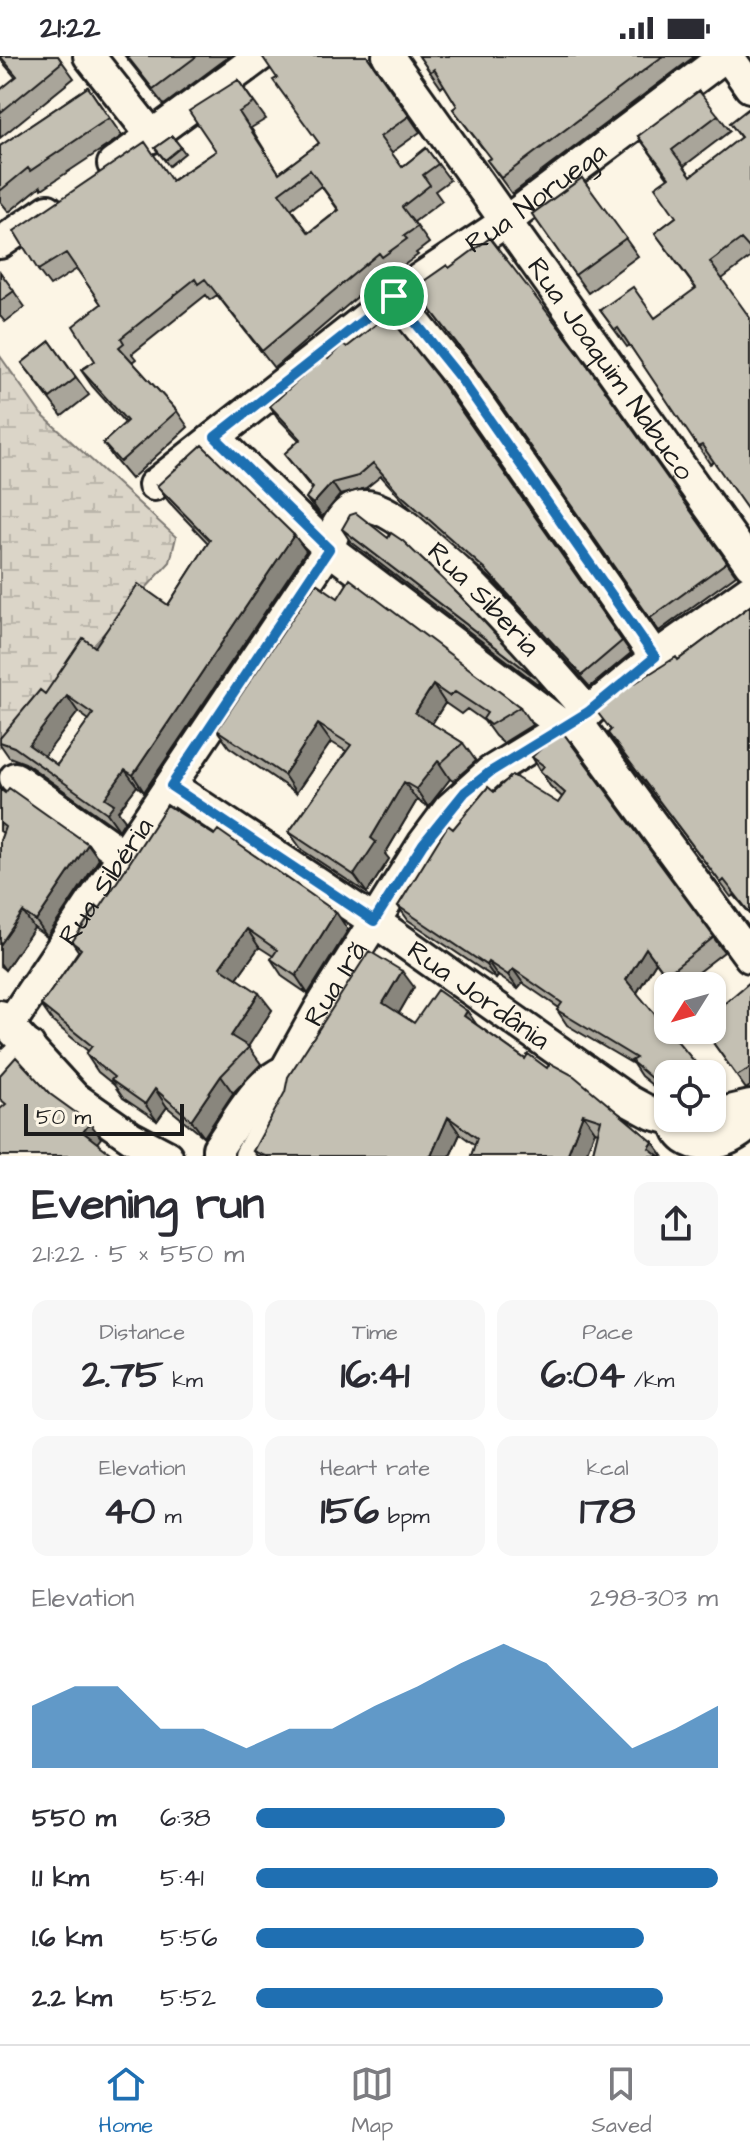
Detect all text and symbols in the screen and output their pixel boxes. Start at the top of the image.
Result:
text: 21:22 [40,7,100,49]
street label: Rua Noruega [457,133,614,263]
street label: Rua Joaquim Nabuco [518,249,704,488]
pin [360,262,428,330]
icon: arrive [372,274,416,318]
street label: Rua Siberia [419,532,549,665]
street label: Rua Sibéria [49,809,163,953]
street label: Rua Jordânia [399,931,558,1059]
street label: Rua Irã [294,934,377,1033]
north arrow [654,972,726,1044]
map controls [654,972,726,1132]
button: locate [654,1060,726,1132]
scale bar [24,1100,184,1136]
text: 50 m [36,1102,91,1133]
text: Evening run [32,1175,264,1236]
button: share [634,1182,718,1266]
text: 21:22 · 5 × 550 m [32,1236,244,1272]
text: Distance [100,1317,185,1348]
text: Time [352,1317,398,1348]
text: Pace [582,1317,633,1348]
text: 2.75 [82,1348,163,1403]
text: 16:41 [340,1348,410,1403]
text: 6:04 [541,1348,625,1403]
text: km [163,1365,203,1396]
text: /km [625,1365,675,1396]
text: Elevation [99,1453,186,1484]
text: Heart rate [320,1453,430,1484]
text: kcal [587,1453,629,1484]
text: 40 [103,1484,156,1539]
text: 156 [320,1484,379,1539]
text: 178 [580,1484,636,1539]
text: m [156,1501,182,1532]
text: bpm [379,1501,430,1532]
text: Elevation [32,1580,134,1616]
text: 298–303 m [590,1580,718,1616]
text: 550 m [32,1800,116,1836]
text: 6:38 [160,1800,211,1836]
text: 1.1 km [32,1860,89,1896]
text: 5:41 [160,1860,204,1896]
text: 1.6 km [32,1920,102,1956]
text: 5:56 [160,1920,217,1956]
text: 2.2 km [32,1980,112,2016]
text: 5:52 [160,1980,216,2016]
tab: Home [99,2062,153,2141]
tab: Map [350,2062,394,2141]
tab: Saved [592,2062,651,2141]

